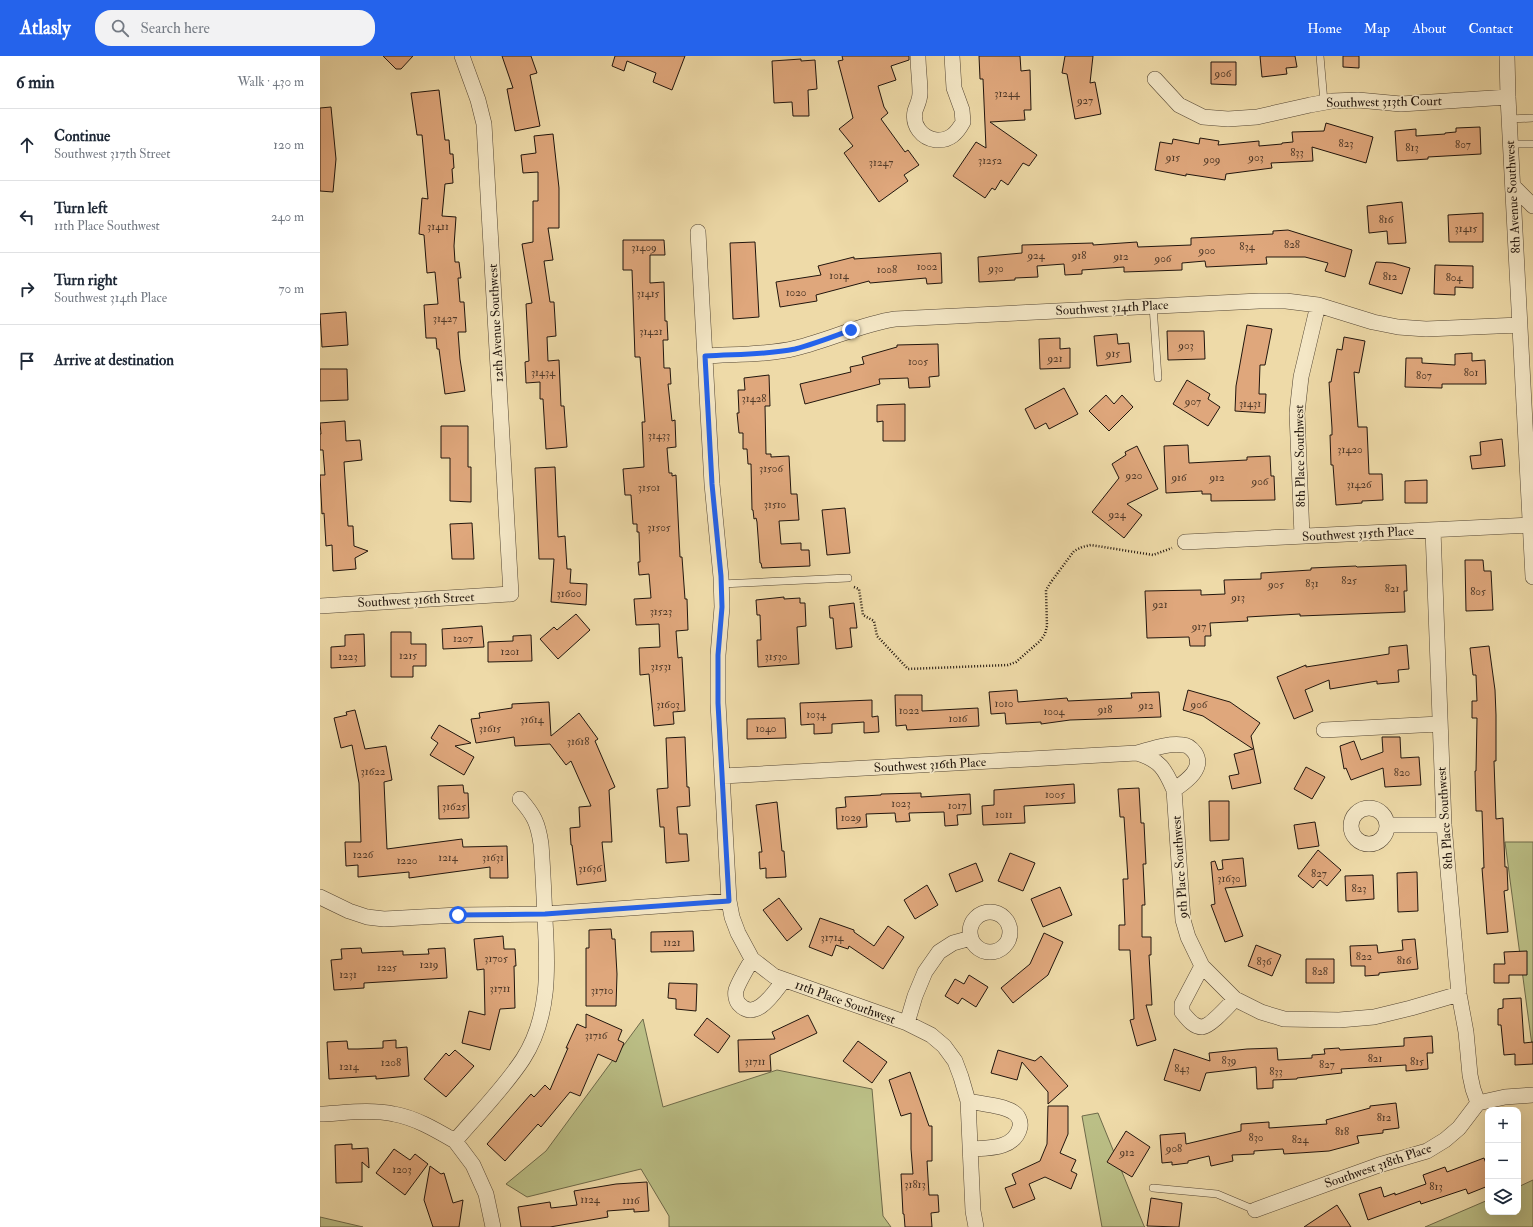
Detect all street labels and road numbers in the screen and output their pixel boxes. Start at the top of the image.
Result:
street label: Southwest 313th Court [1326,93,1442,111]
street label: 8th Avenue Southwest [1502,140,1524,254]
street label: 12th Avenue Southwest [485,263,507,383]
street label: Southwest 314th Place [1055,297,1169,319]
street label: 8th Place Southwest [1291,405,1309,507]
street label: Southwest 315th Place [1302,523,1415,545]
street label: Southwest 316th Street [357,589,475,611]
street label: Southwest 316th Place [873,754,987,776]
street label: 8th Place Southwest [1433,766,1457,870]
street label: 9th Place Southwest [1168,815,1192,920]
street label: 11th Place Southwest [793,976,897,1028]
street label: Southwest 318th Place [1322,1140,1434,1192]

